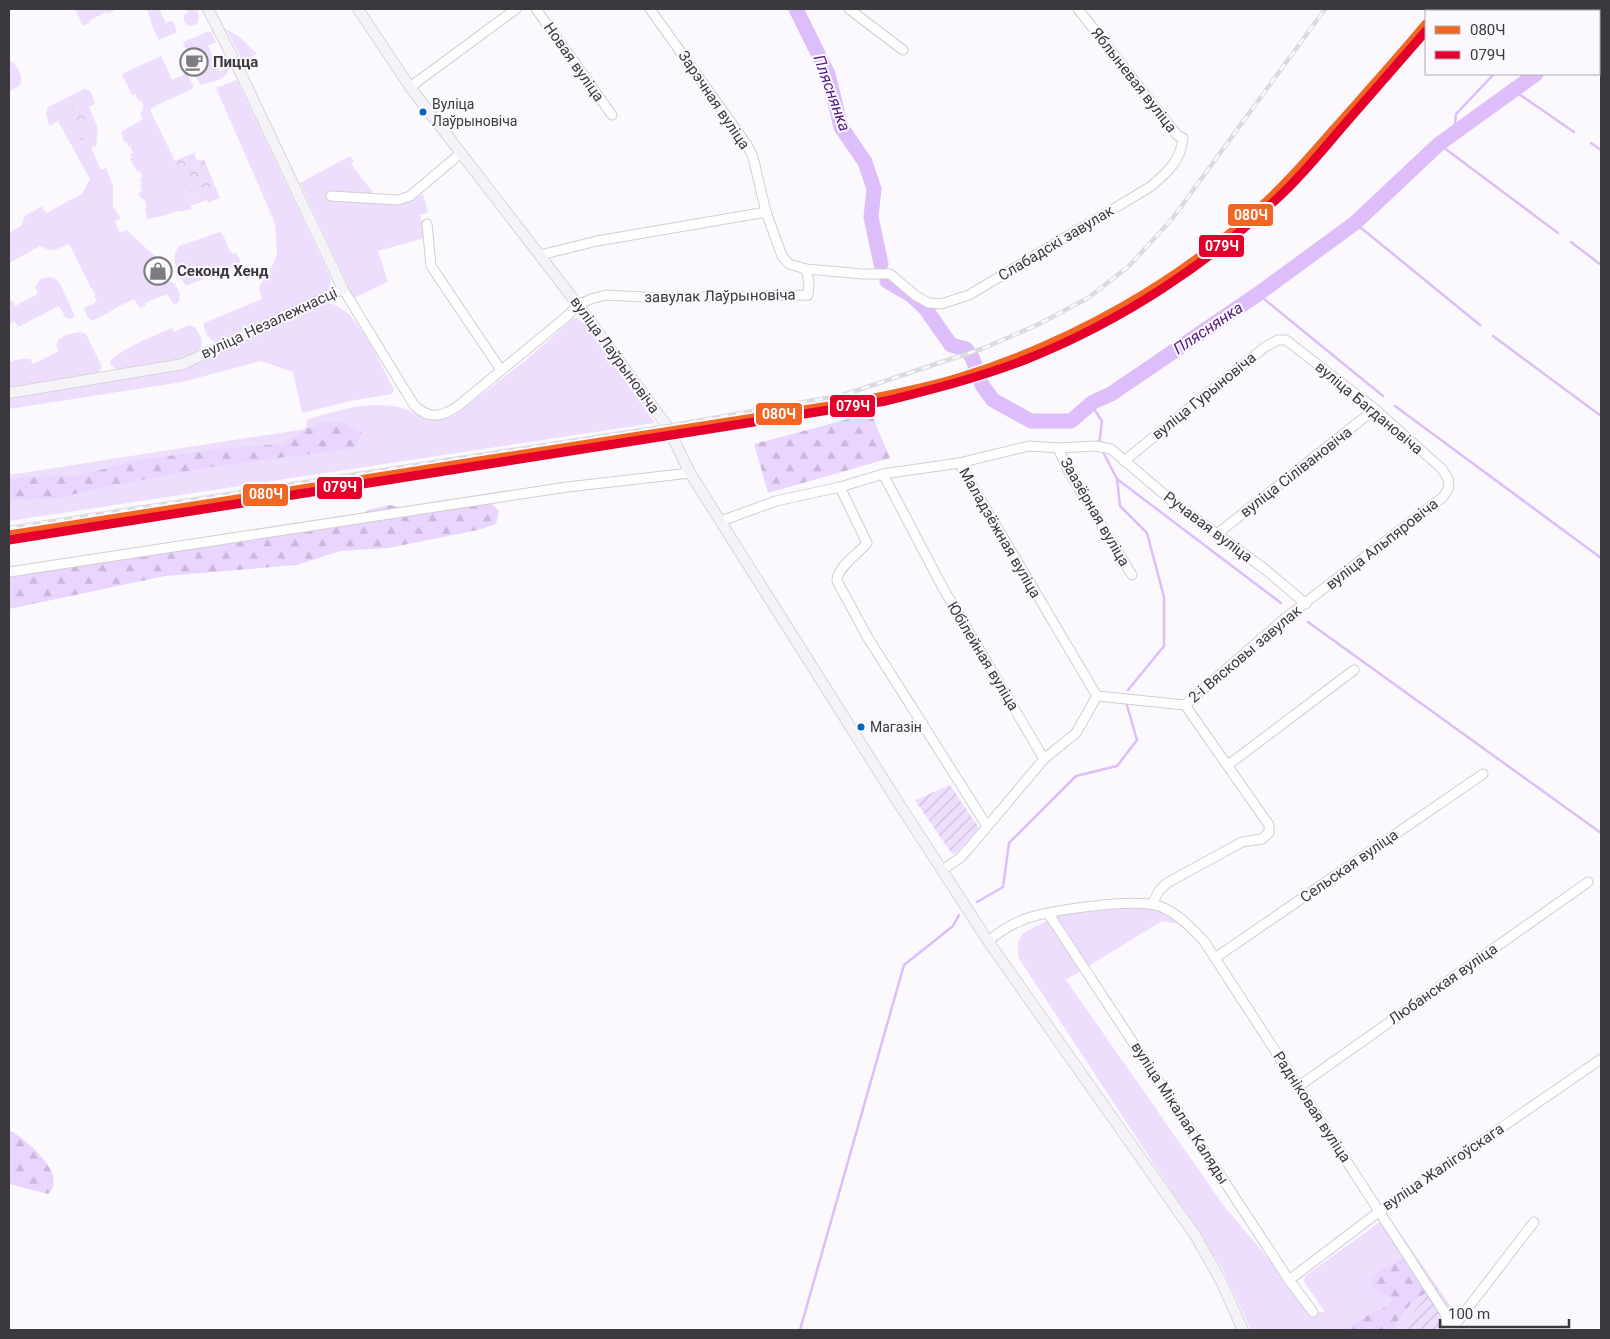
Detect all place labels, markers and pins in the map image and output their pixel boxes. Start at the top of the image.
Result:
cafe icon: Пицца [179,47,209,77]
place label: Пицца [213,53,258,71]
place label: Вуліца Лаўрыновіча [432,96,517,129]
marker: Вуліца Лаўрыновіча [418,107,428,117]
shop icon: Секонд Хенд [143,256,173,286]
place label: Секонд Хенд [177,262,269,280]
place label: Магазін [870,719,922,735]
marker: Магазін [856,722,866,732]

